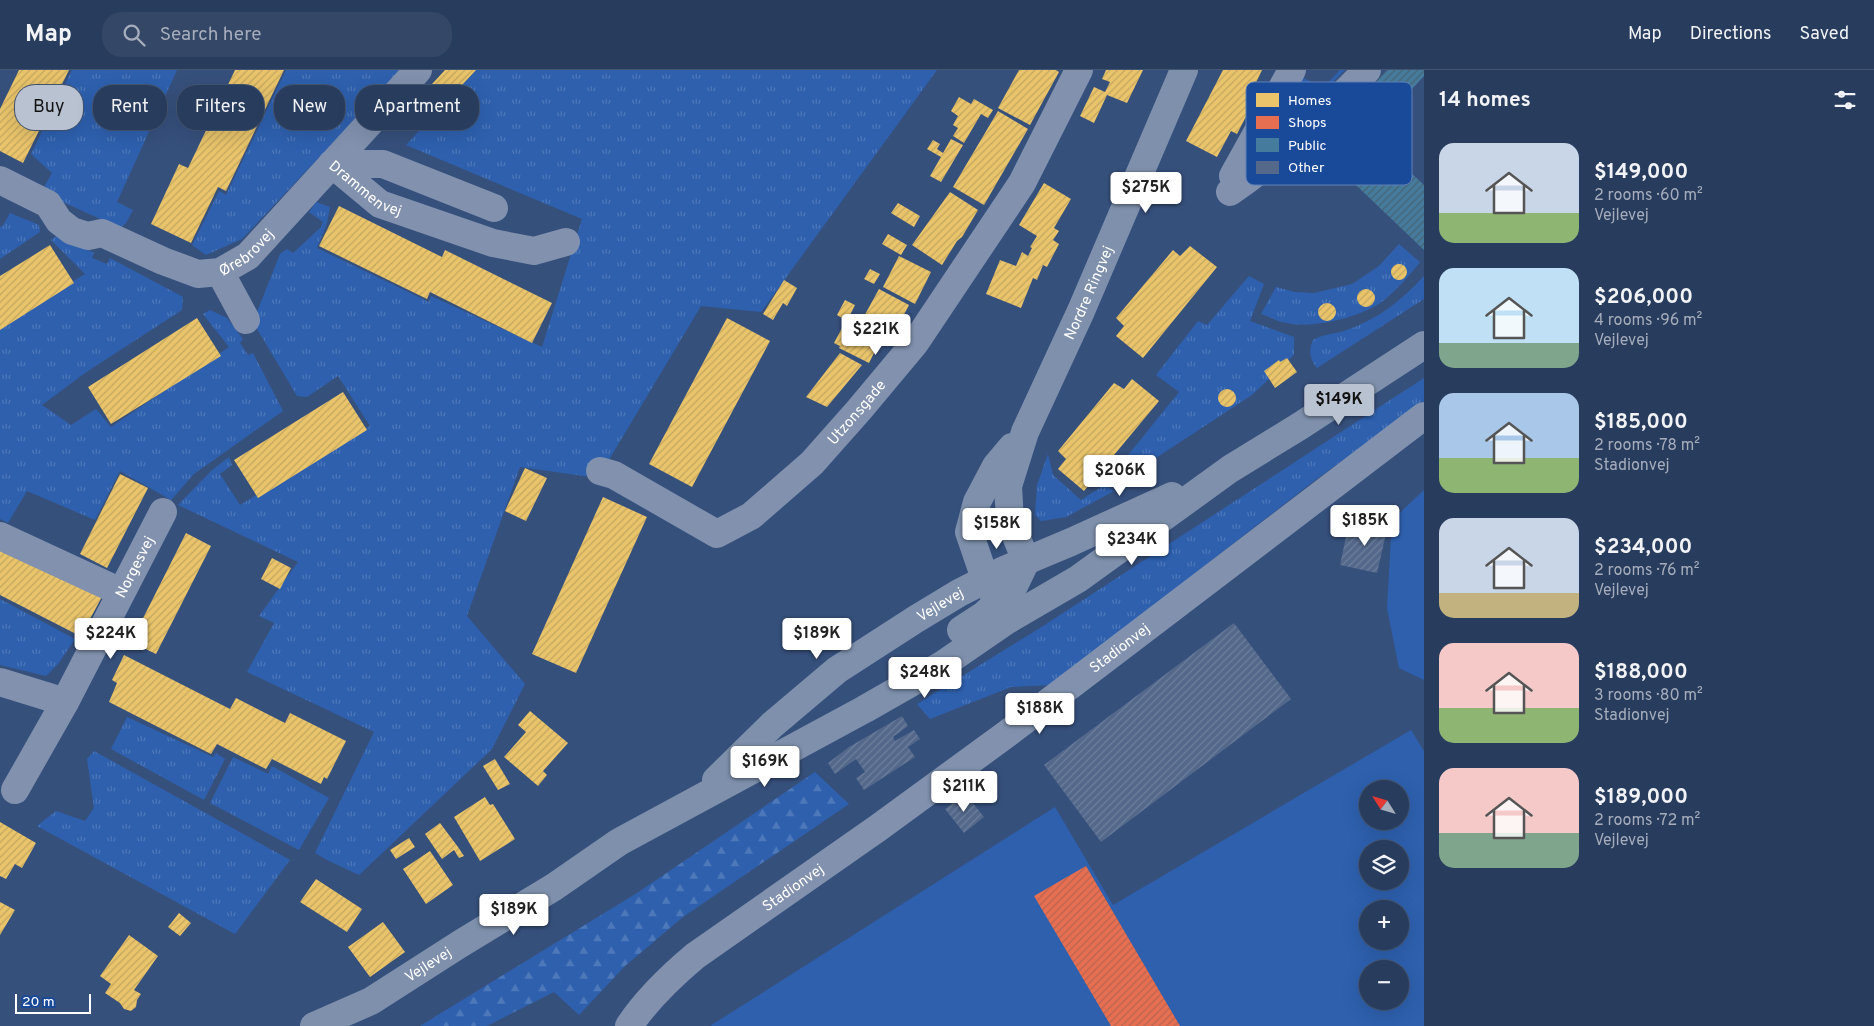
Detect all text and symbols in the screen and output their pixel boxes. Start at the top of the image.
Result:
search box [102,12,452,57]
text: Map [25,20,72,50]
icon: search [120,21,148,49]
text: Search here [160,23,261,47]
text: Map [1628,23,1662,46]
text: Directions [1690,23,1772,46]
text: Saved [1800,23,1849,46]
legend [1246,82,1412,185]
chip: Buy [15,85,83,130]
chip: Rent [93,85,167,130]
chip: Filters [177,85,264,130]
chip: New [274,85,345,130]
chip: Apartment [355,85,479,130]
icon: filters [1831,86,1859,114]
text: 14 homes [1439,87,1531,114]
text: Homes [1288,93,1332,110]
text: Shops [1288,115,1327,132]
text: Public [1288,138,1327,155]
street label: Drammenvej [324,157,404,222]
text: $149,000 [1594,159,1688,186]
text: Other [1288,160,1325,177]
icon: home [1479,163,1539,223]
pin: $275K [1111,172,1181,214]
text: $275K [1122,178,1170,198]
text: 2 rooms · 60 m² [1594,186,1703,206]
text: Vejlevej [1594,206,1649,226]
street label: Ørebrovej [216,226,279,282]
street label: Nordre Ringvej [1061,243,1119,343]
text: $206,000 [1594,284,1693,311]
icon: home [1479,288,1539,348]
text: 4 rooms · 96 m² [1594,311,1702,331]
pin: $221K [841,314,911,356]
text: $221K [853,320,899,340]
text: Vejlevej [1594,331,1649,351]
street label: Utzonsgade [824,377,891,450]
pin: $149K [1304,384,1374,426]
text: $149K [1315,390,1363,410]
text: $185,000 [1594,409,1688,436]
icon: home [1479,413,1539,473]
text: 2 rooms · 78 m² [1594,436,1700,456]
pin: $206K [1085,454,1155,497]
text: Stadionvej [1594,456,1670,476]
text: $206K [1094,461,1146,481]
pin: $185K [1330,504,1400,547]
pin: $158K [962,508,1032,550]
text: $185K [1341,511,1389,531]
text: $158K [973,514,1021,534]
pin: $234K [1097,524,1167,566]
text: $234K [1107,530,1157,550]
street label: Norgesvej [112,533,160,602]
text: $234,000 [1594,534,1692,561]
icon: home [1479,538,1539,598]
text: 2 rooms · 76 m² [1594,561,1700,581]
text: Vejlevej [1594,581,1649,601]
street label: Vejlevej [914,584,967,627]
pin: $224K [76,618,146,660]
pin: $189K [782,618,852,660]
street label: Stadionvej [1086,620,1154,678]
text: $224K [86,624,136,644]
text: $189K [793,624,841,644]
pin: $248K [890,656,960,699]
text: $188,000 [1594,659,1688,686]
text: $248K [899,663,951,683]
icon: home [1479,663,1539,723]
text: 3 rooms · 80 m² [1594,686,1703,706]
pin: $188K [1005,692,1075,735]
text: $188K [1016,699,1064,719]
text: Stadionvej [1594,706,1670,726]
pin: $169K [730,746,800,788]
text: $169K [741,752,789,772]
pin: $211K [929,770,999,813]
text: $211K [942,777,986,797]
north arrow [1359,780,1409,830]
map controls [1359,780,1409,1010]
text: $189,000 [1594,784,1688,811]
icon: home [1479,788,1539,848]
text: 2 rooms · 72 m² [1594,811,1700,831]
text: Vejlevej [1594,831,1649,851]
button: layers [1359,840,1409,890]
street label: Stadionvej [759,861,828,917]
pin: $189K [479,894,549,936]
text: $189K [490,900,538,920]
button: + [1359,900,1409,950]
street label: Vejlevej [402,944,456,988]
button: − [1359,960,1409,1010]
scale bar [15,991,91,1014]
text: 20 m [22,994,55,1011]

